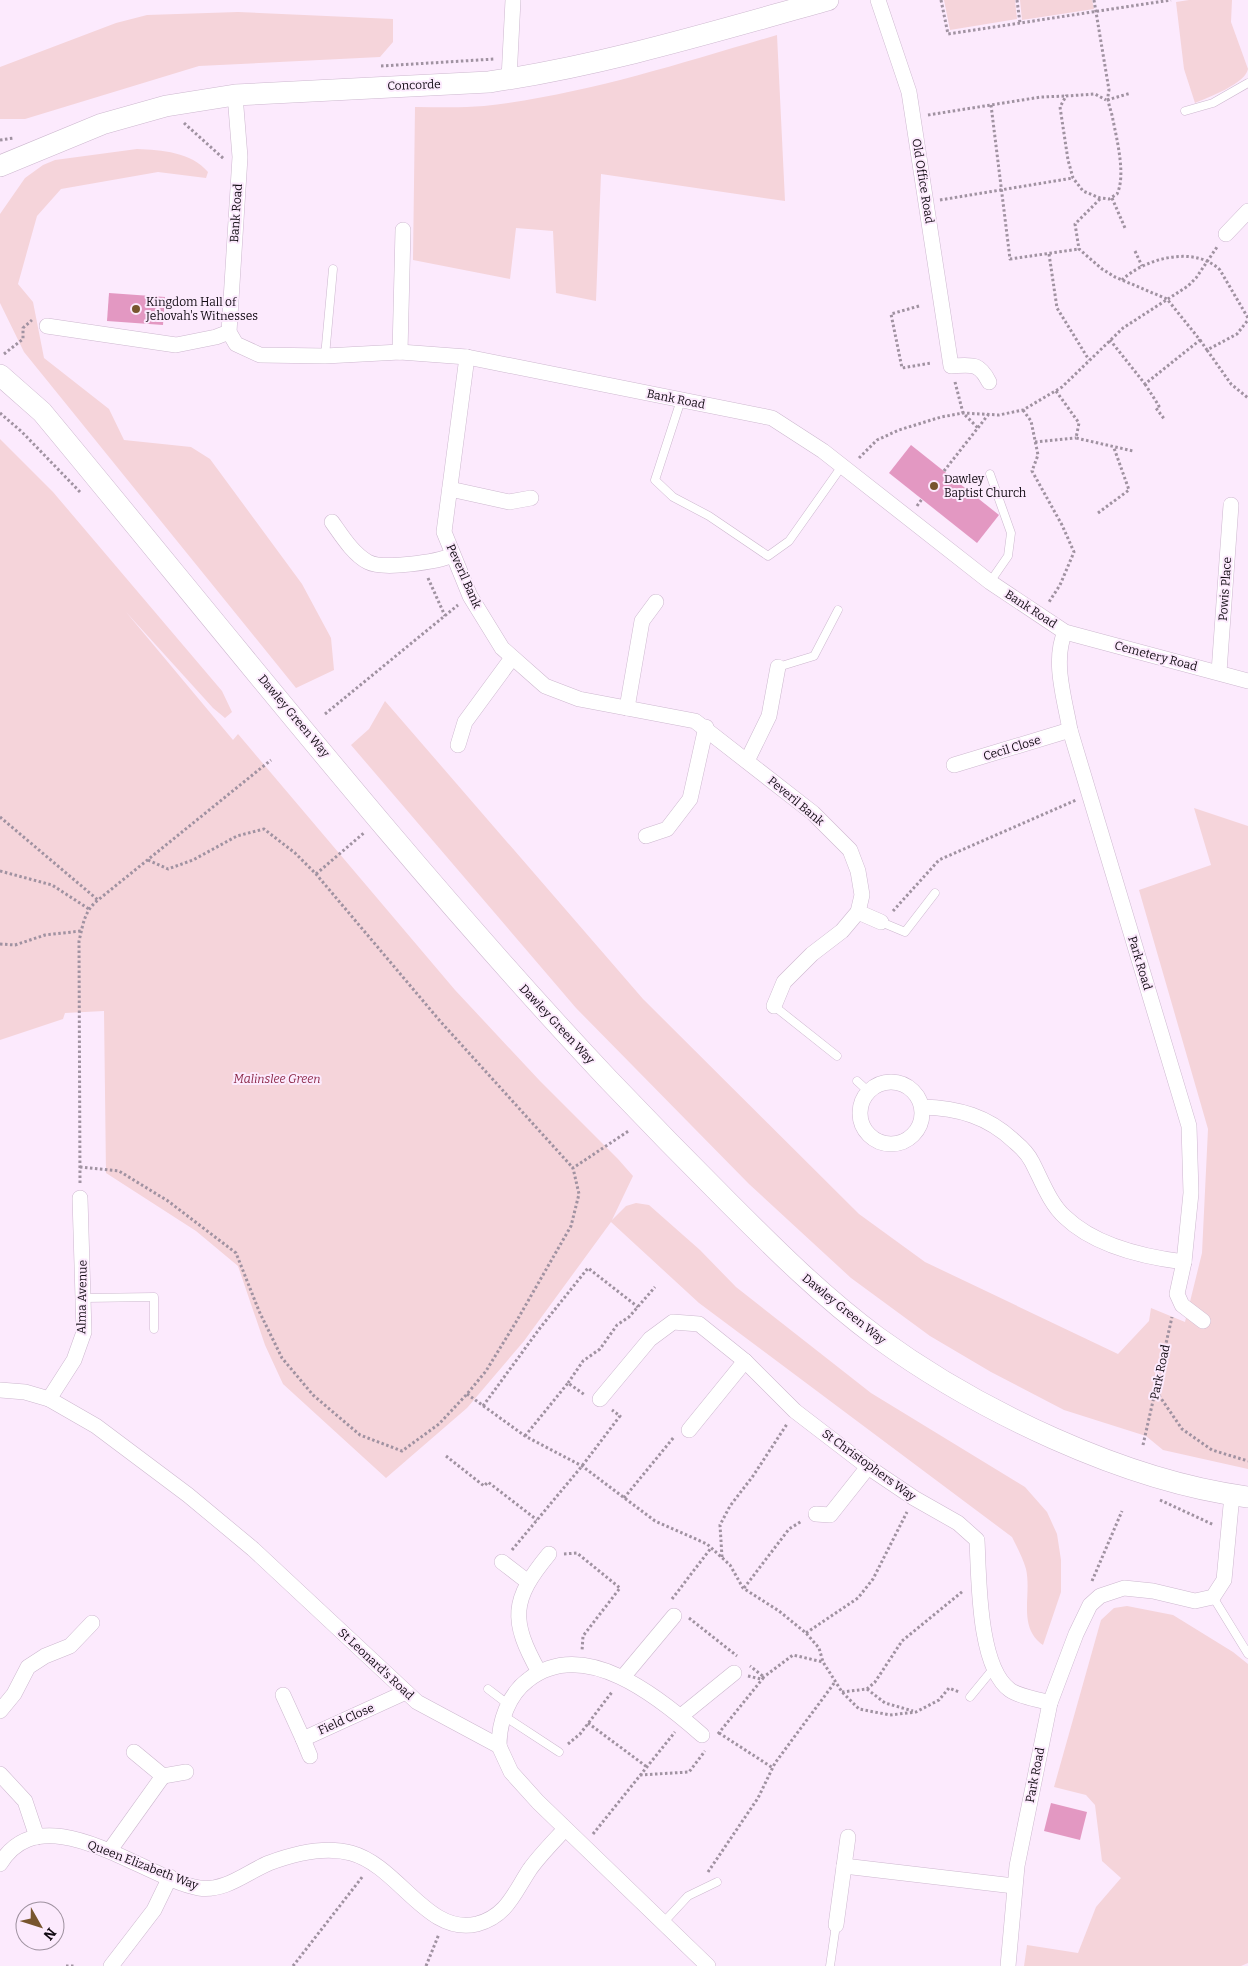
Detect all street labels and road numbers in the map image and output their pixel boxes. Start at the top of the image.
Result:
street label: Concorde [387,77,441,93]
street label: Old Office Road [909,137,937,225]
street label: Bank Road [227,183,245,243]
street label: Bank Road [646,386,706,412]
street label: Peveril Bank [444,542,484,611]
street label: Powis Place [1216,556,1234,622]
street label: Bank Road [1002,587,1060,631]
street label: Cemetery Road [1113,638,1199,674]
street label: Dawley Green Way [255,672,333,761]
street label: Cecil Close [982,733,1042,763]
street label: Peveril Bank [765,773,827,829]
street label: Park Road [1125,934,1155,992]
street label: Dawley Green Way [517,981,598,1067]
street label: Alma Avenue [74,1260,90,1334]
street label: Dawley Green Way [799,1271,889,1347]
street label: Park Road [1147,1343,1173,1401]
street label: St Christophers Way [819,1426,919,1504]
street label: St Leonard's Road [335,1625,417,1703]
street label: Field Close [316,1700,376,1738]
street label: Park Road [1023,1746,1047,1804]
street label: Queen Elizabeth Way [86,1837,201,1893]

